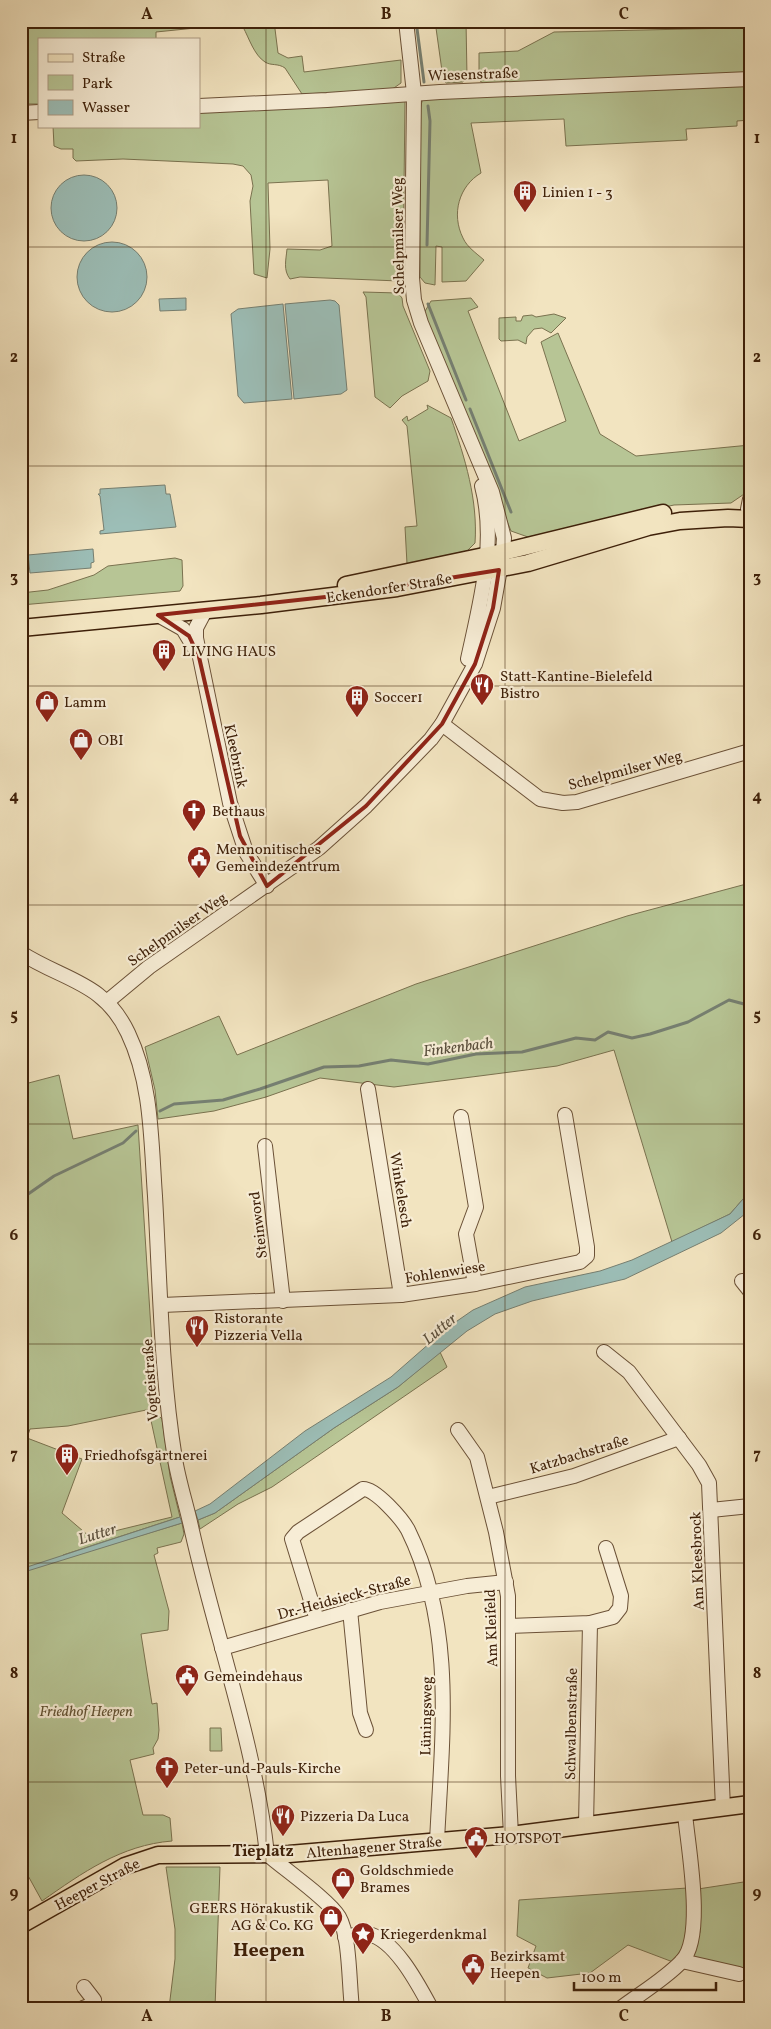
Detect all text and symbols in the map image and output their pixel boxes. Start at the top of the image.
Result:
text: A [141,4,153,26]
text: B [381,4,392,26]
text: C [619,4,629,26]
legend [38,38,200,128]
text: Straße [82,48,125,69]
street label: Wiesenstraße [428,63,519,88]
text: Park [82,74,113,95]
text: Wasser [82,98,130,119]
text: 1 [11,128,17,150]
text: 1 [754,128,760,150]
street label: Schelpmilser Weg [388,177,411,295]
building icon: Linien 1 - 3 [512,179,538,213]
place label: Linien 1 - 3 [542,183,613,204]
text: 2 [10,347,18,369]
text: 2 [753,347,761,369]
text: 3 [10,567,18,589]
text: 3 [753,567,761,589]
street label: Eckendorfer Straße [325,569,454,610]
building icon: LIVING HAUS [151,638,177,672]
place label: LIVING HAUS [182,642,276,663]
place label: Statt-Kantine-Bielefeld Bistro [500,667,653,705]
restaurant icon: Statt-Kantine-Bielefeld Bistro [469,672,495,706]
building icon: Soccer1 [344,684,370,718]
place label: Soccer1 [374,688,423,709]
shop icon: Lamm [34,689,60,723]
place label: Lamm [64,693,106,714]
street label: Kleebrink [218,722,252,790]
shop icon: OBI [68,727,94,761]
place label: OBI [98,731,124,752]
street label: Schelpmilser Weg [566,746,685,797]
text: 4 [9,786,19,808]
text: 4 [752,786,762,808]
church icon: Bethaus [181,798,207,832]
place label: Bethaus [212,802,265,823]
place label: Mennonitisches Gemeindezentrum [216,840,340,878]
public building icon: Mennonitisches Gemeindezentrum [186,845,212,879]
street label: Schelpmilser Weg [124,888,232,972]
text: 5 [10,1005,18,1027]
text: 5 [753,1005,761,1027]
water label: Finkenbach [422,1033,495,1063]
street label: Winkelesch [383,1151,416,1230]
street label: Steinword [245,1190,274,1260]
text: 6 [10,1225,19,1247]
text: 6 [753,1225,762,1247]
street label: Fohlenwiese [404,1257,487,1290]
water label: Lutter [418,1308,463,1350]
place label: Ristorante Pizzeria Vella [214,1309,303,1347]
restaurant icon: Ristorante Pizzeria Vella [184,1314,210,1348]
street label: Vogteistraße [138,1338,165,1422]
street label: Katzbachstraße [527,1430,632,1480]
building icon: Friedhofsgärtnerei [54,1442,80,1476]
text: 7 [10,1444,18,1466]
text: 7 [753,1444,761,1466]
place label: Friedhofsgärtnerei [84,1446,207,1467]
street label: Am Kleesbrock [686,1511,711,1611]
water label: Lutter [76,1518,120,1551]
street label: Dr.-Heidsieck-Straße [275,1571,414,1626]
street label: Am Kleifeld [481,1588,504,1667]
text: 8 [10,1663,18,1685]
public building icon: Gemeindehaus [174,1663,200,1697]
text: 8 [753,1663,761,1685]
place label: Gemeindehaus [204,1667,303,1688]
street label: Schwalbenstraße [561,1668,584,1780]
street label: Lüningsweg [416,1676,439,1756]
park label: Friedhof Heepen [39,1702,133,1723]
church icon: Peter-und-Pauls-Kirche [154,1755,180,1789]
place label: Peter-und-Pauls-Kirche [184,1759,341,1780]
restaurant icon: Pizzeria Da Luca [270,1803,296,1837]
place label: Pizzeria Da Luca [300,1807,409,1828]
public building icon: HOTSPOT [463,1825,489,1859]
place label: HOTSPOT [494,1829,561,1850]
street label: Altenhagener Straße [305,1832,443,1865]
district label: Tieplatz [232,1841,294,1863]
street label: Heeper Straße [51,1854,144,1917]
place label: Goldschmiede Brames [360,1861,454,1899]
shop icon: Goldschmiede Brames [330,1866,356,1900]
text: 9 [10,1883,19,1905]
text: 9 [753,1883,762,1905]
place label: GEERS Hörakustik AG & Co. KG [189,1899,314,1937]
shop icon: GEERS Hörakustik AG & Co. KG [318,1904,344,1938]
place icon: Kriegerdenkmal [350,1921,376,1955]
place label: Kriegerdenkmal [380,1925,487,1946]
district label: Heepen [233,1937,305,1965]
place label: Bezirksamt Heepen [490,1947,565,1985]
public building icon: Bezirksamt Heepen [460,1952,486,1986]
scale bar [574,1959,716,1991]
text: 100 m [581,1968,621,1989]
text: A [141,2006,153,2028]
text: B [381,2006,392,2028]
text: C [619,2006,629,2028]

